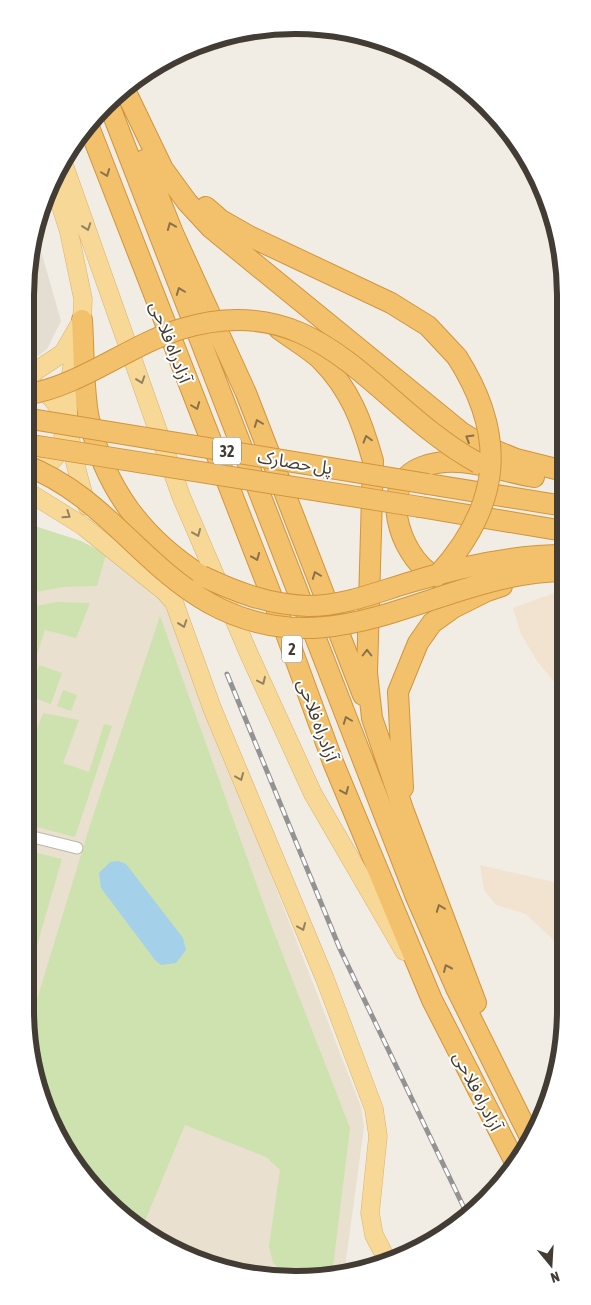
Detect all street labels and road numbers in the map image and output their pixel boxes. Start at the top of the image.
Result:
street label: آزادراه فلاحی [145,298,197,387]
road number: 32 [213,438,241,464]
street label: پل حصارک [256,446,334,479]
road number: 2 [282,636,302,662]
street label: آزادراه فلاحی [292,676,343,765]
street label: آزادراه فلاحی [448,1048,507,1135]

